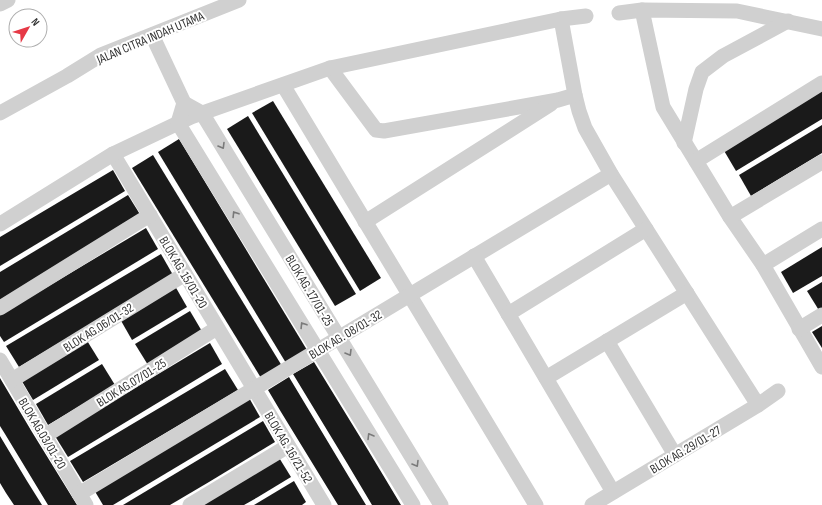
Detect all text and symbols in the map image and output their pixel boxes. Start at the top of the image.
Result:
north arrow [8,8,48,48]
street label: JALAN CITRA INDAH UTAMA [93,8,207,68]
text: N [28,16,42,28]
one-way arrow [218,142,225,149]
one-way arrow [232,211,239,218]
street label: BLOK AG. 15/01-20 [155,234,211,312]
street label: BLOK AG. 17/01-25 [282,252,337,329]
street label: BLOK AG.06/01-32 [60,300,137,356]
street label: BLOK AG. 08/01-32 [306,307,385,363]
one-way arrow [300,322,307,329]
one-way arrow [344,349,351,356]
street label: BLOK AG.07/01-25 [94,355,169,411]
street label: BLOK AG.03/01-20 [15,395,70,472]
street label: BLOK AG. 16/21-52 [261,409,316,486]
street label: BLOK AG.29/01-27 [647,422,725,477]
one-way arrow [368,433,375,440]
one-way arrow [412,460,419,467]

